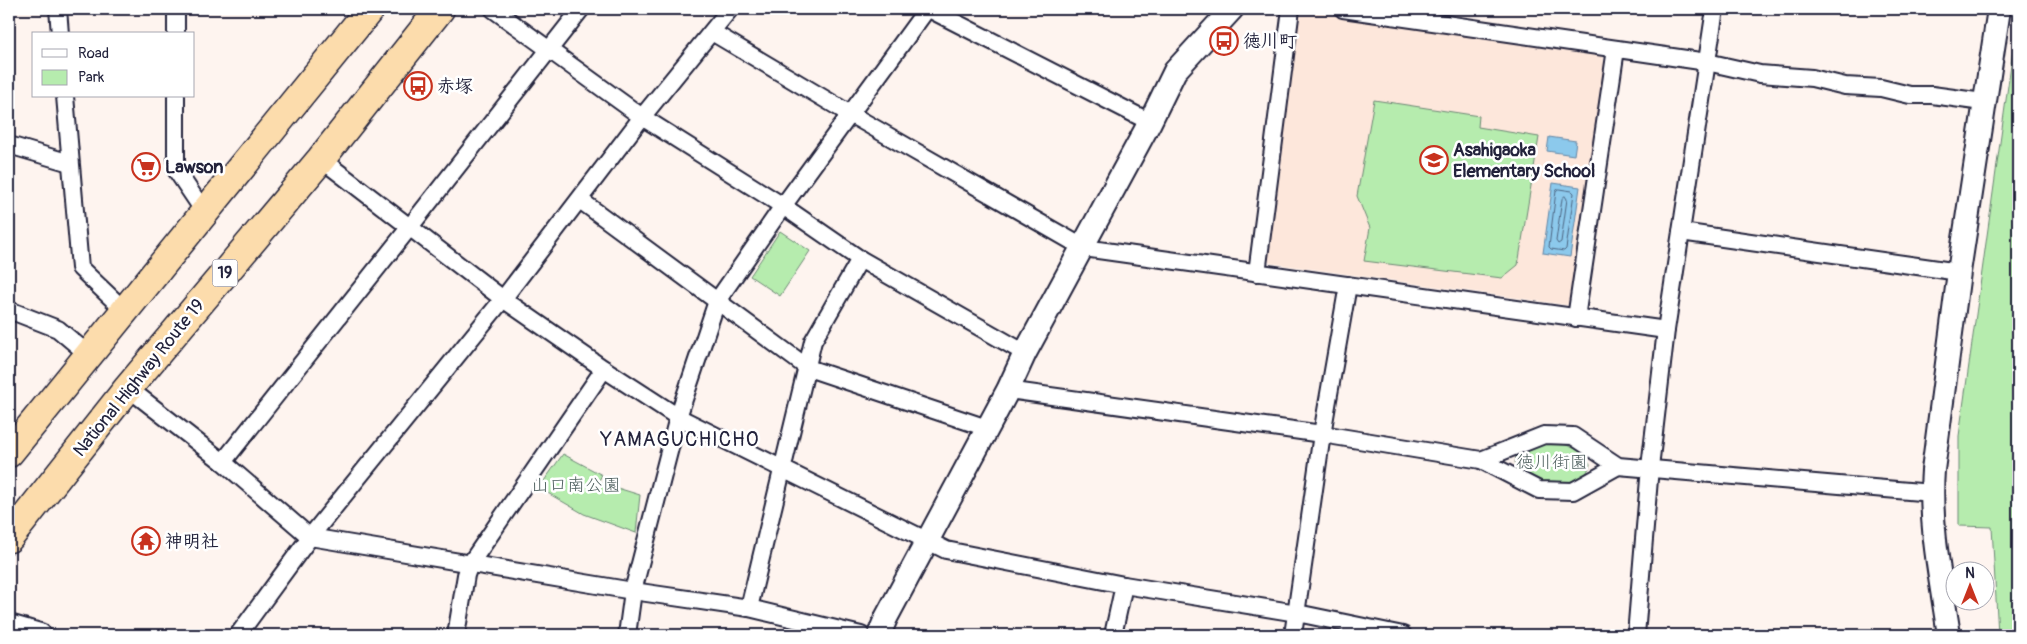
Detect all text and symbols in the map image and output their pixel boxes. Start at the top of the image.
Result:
bus stop icon: 徳川町 [1209,26,1239,56]
place label: 徳川町 [1243,30,1297,53]
legend [32,32,195,98]
text: Road [78,44,109,63]
text: Park [78,68,105,87]
bus stop icon: 赤塚 [403,71,433,101]
place label: 赤塚 [437,75,473,98]
place label: Asahigaoka Elementary School [1453,139,1595,183]
school or university icon: Asahigaoka Elementary School [1419,145,1449,175]
supermarket icon: Lawson [131,152,161,182]
place label: Lawson [165,156,223,179]
road number: 19 [212,260,238,286]
street label: National Highway Route 19 [68,294,210,462]
district label: YAMAGUCHICHO [600,427,759,452]
park label: 徳川街園 [1516,451,1588,474]
park label: 山口南公園 [531,474,621,497]
temple icon: 神明社 [131,526,161,556]
place label: 神明社 [165,530,219,553]
north arrow [1944,562,1994,612]
text: N [1965,565,1975,582]

